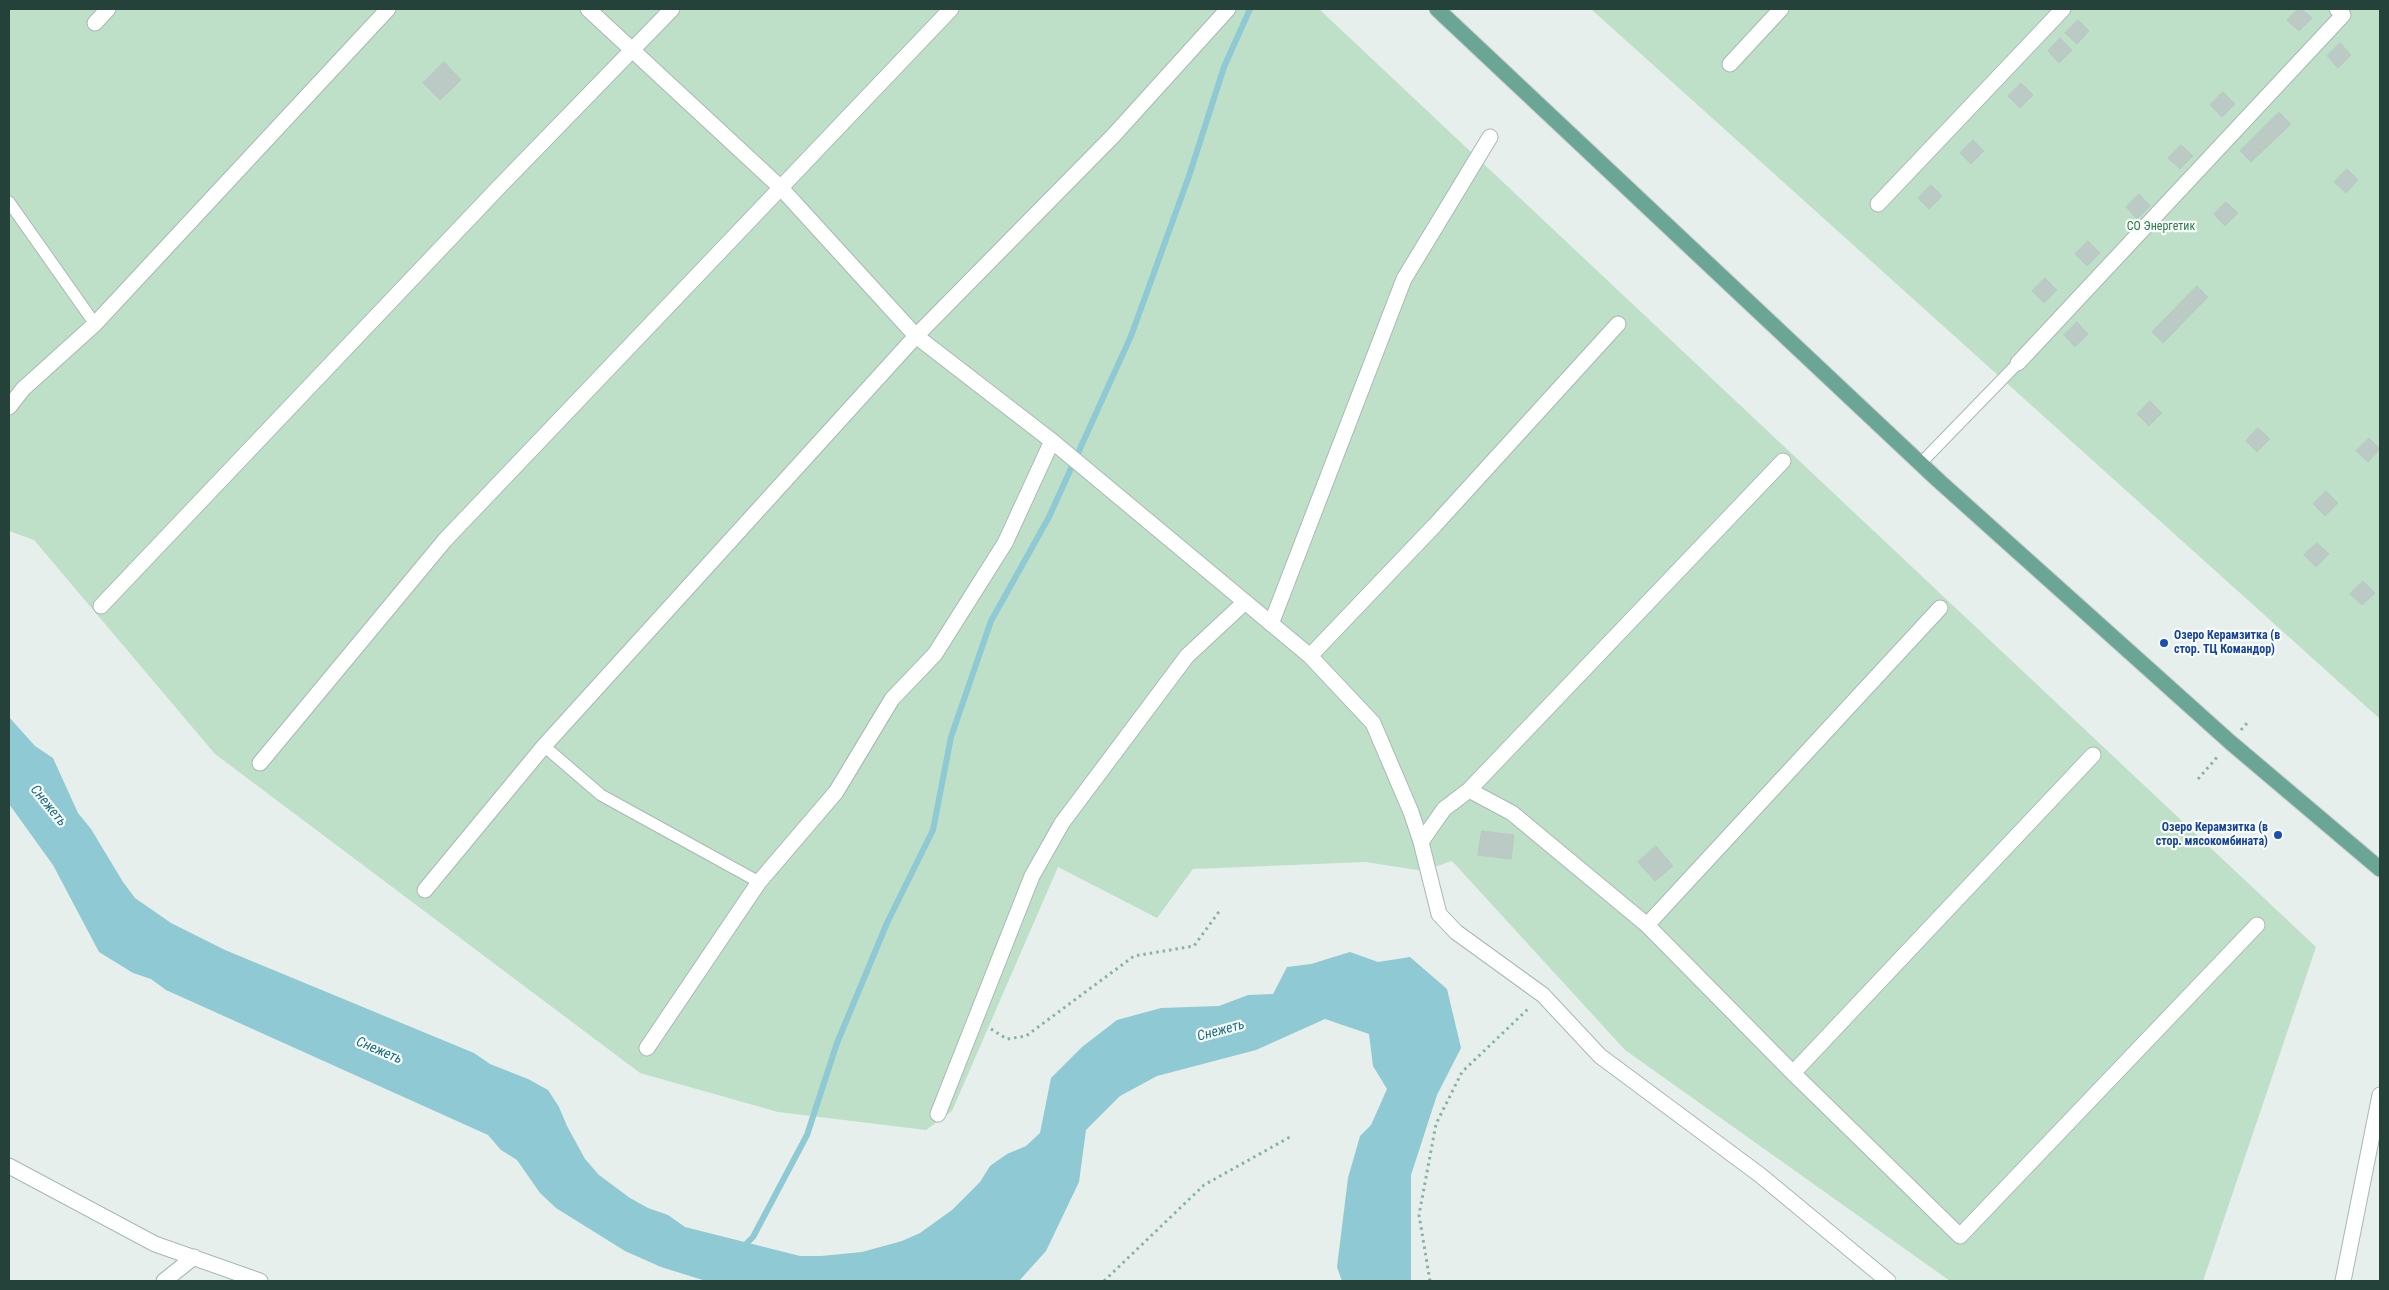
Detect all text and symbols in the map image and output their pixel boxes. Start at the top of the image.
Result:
park label: СО Энергетик [2127,220,2195,234]
place label: Озеро Керамзитка (в стор. ТЦ Командор) [2174,629,2280,657]
marker: Озеро Керамзитка (в стор. ТЦ Командор) [2158,637,2170,649]
water label: Снежеть [26,782,70,830]
place label: Озеро Керамзитка (в стор. мясокомбината) [2156,821,2268,849]
marker: Озеро Керамзитка (в стор. мясокомбината) [2272,829,2284,841]
water label: Снежеть [1195,1017,1247,1045]
water label: Снежеть [353,1034,405,1068]

